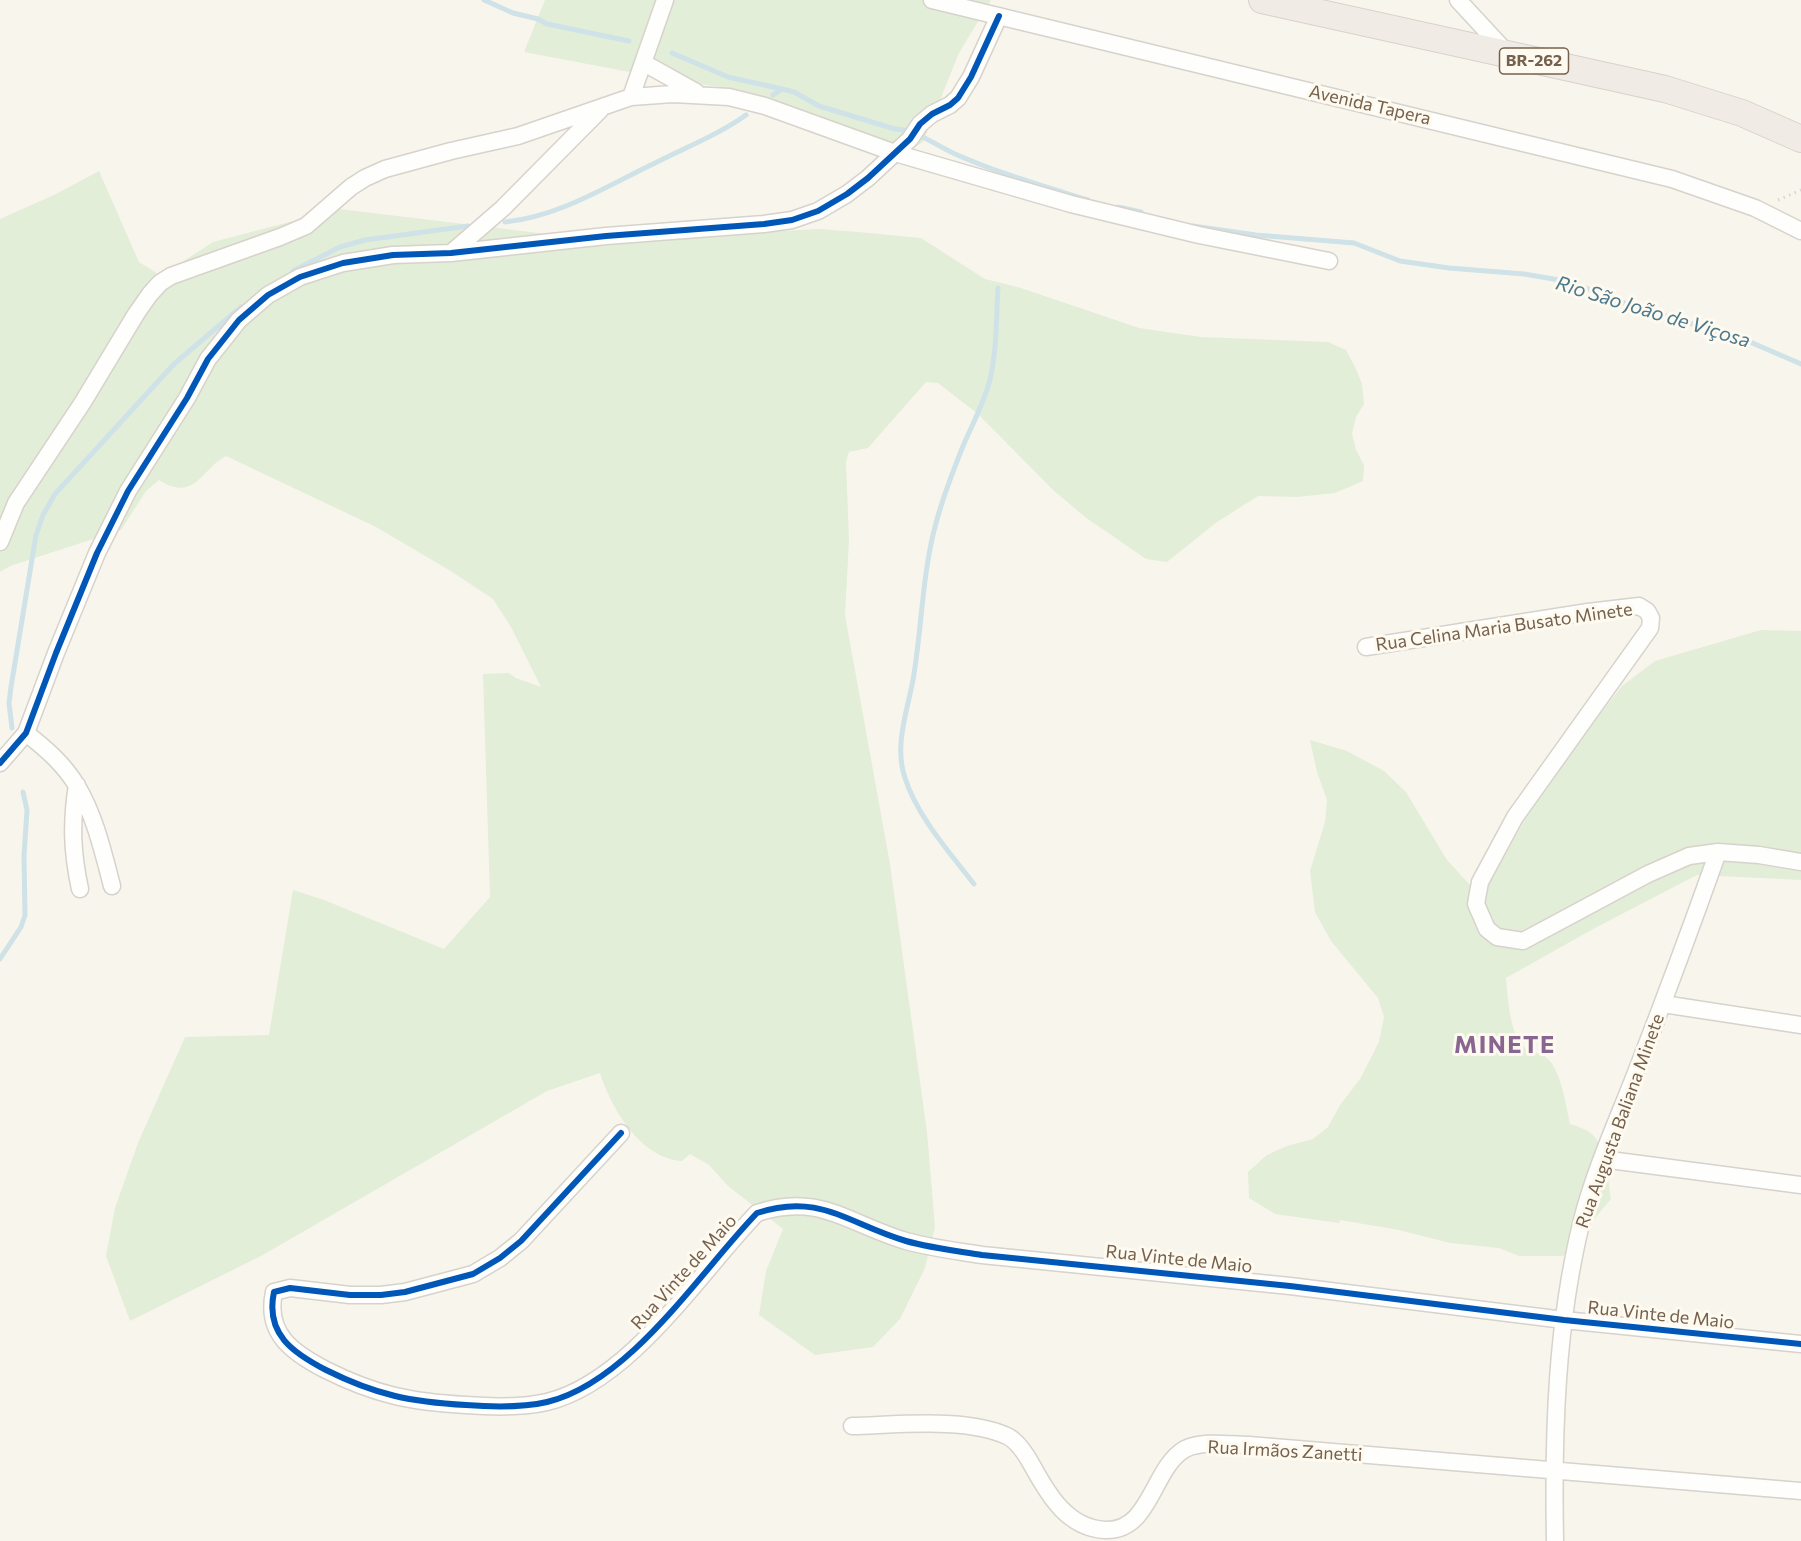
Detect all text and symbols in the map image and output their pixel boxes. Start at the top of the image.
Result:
road number: BR-262 [1500,48,1568,74]
street label: Avenida Tapera [1307,80,1433,130]
water label: Rio São João de Viçosa [1553,271,1753,353]
street label: Rua Celina Maria Busato Minete [1374,598,1634,656]
street label: Rua Augusta Baliana Minete [1571,1011,1669,1231]
district label: MINETE [1454,1031,1556,1059]
street label: Rua Vinte de Maio [627,1210,741,1334]
street label: Rua Vinte de Maio [1104,1241,1254,1277]
street label: Rua Vinte de Maio [1586,1297,1736,1333]
street label: Rua Irmãos Zanetti [1207,1436,1363,1466]

